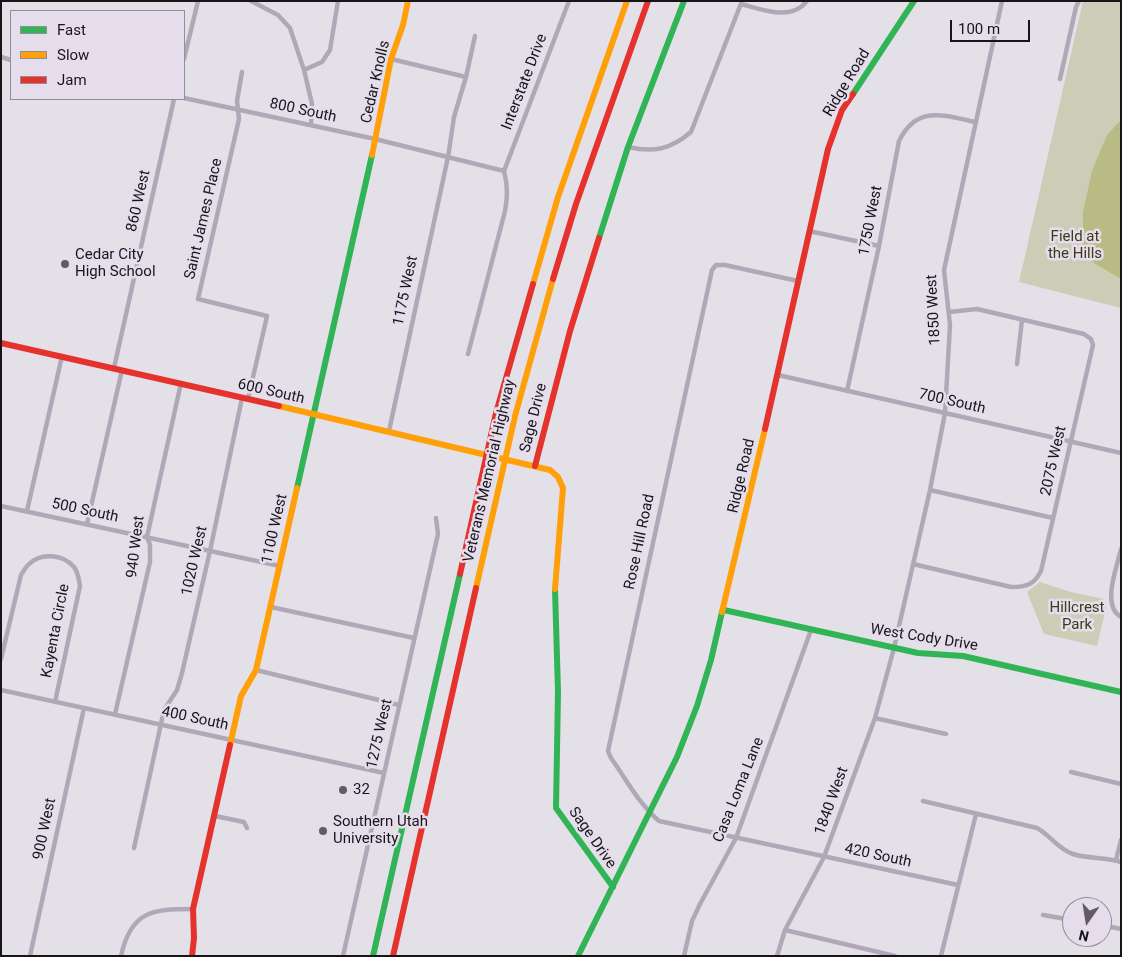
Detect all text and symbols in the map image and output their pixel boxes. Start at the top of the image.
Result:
legend [10,10,185,100]
scale bar [952,10,1032,42]
text: 100 m [958,20,1000,38]
text: Fast [57,21,86,39]
street label: Interstate Drive [498,31,552,133]
street label: Cedar Knolls [358,39,394,125]
text: Slow [57,46,89,64]
street label: Ridge Road [820,46,874,120]
text: Jam [57,71,87,89]
street label: 800 South [268,95,338,127]
street label: Saint James Place [181,157,227,281]
street label: 860 West [123,168,155,234]
street label: 1750 West [855,184,887,258]
park label: Field at the Hills [1048,228,1102,263]
place label: Cedar City High School [75,246,156,281]
street label: 1175 West [390,254,422,328]
marker: Cedar City High School [59,258,71,270]
street label: 1850 West [923,274,945,346]
street label: 600 South [236,376,306,408]
street label: Veterans Memorial Highway [460,378,520,564]
street label: Sage Drive [517,381,551,455]
street label: 700 South [917,386,987,418]
street label: 2075 West [1037,424,1071,498]
street label: Ridge Road [725,437,759,515]
street label: 1100 West [258,492,292,566]
street label: Rose Hill Road [621,493,659,591]
street label: 500 South [50,495,120,527]
street label: 940 West [123,515,149,579]
street label: 1020 West [178,524,212,598]
street label: Kayenta Circle [38,583,74,679]
park label: Hillcrest Park [1049,599,1105,634]
street label: West Cody Drive [869,621,979,655]
street label: 1275 West [363,697,397,771]
street label: 400 South [160,703,230,735]
street label: Casa Loma Lane [710,735,768,845]
street label: 1840 West [811,765,853,837]
place label: 32 [353,781,370,799]
marker: 32 [337,784,349,796]
street label: 900 West [30,796,60,862]
street label: Sage Drive [564,804,620,872]
place label: Southern Utah University [333,813,428,848]
marker: Southern Utah University [317,825,329,837]
street label: 420 South [843,840,913,872]
north arrow [1062,897,1112,947]
text: N [1077,927,1090,945]

